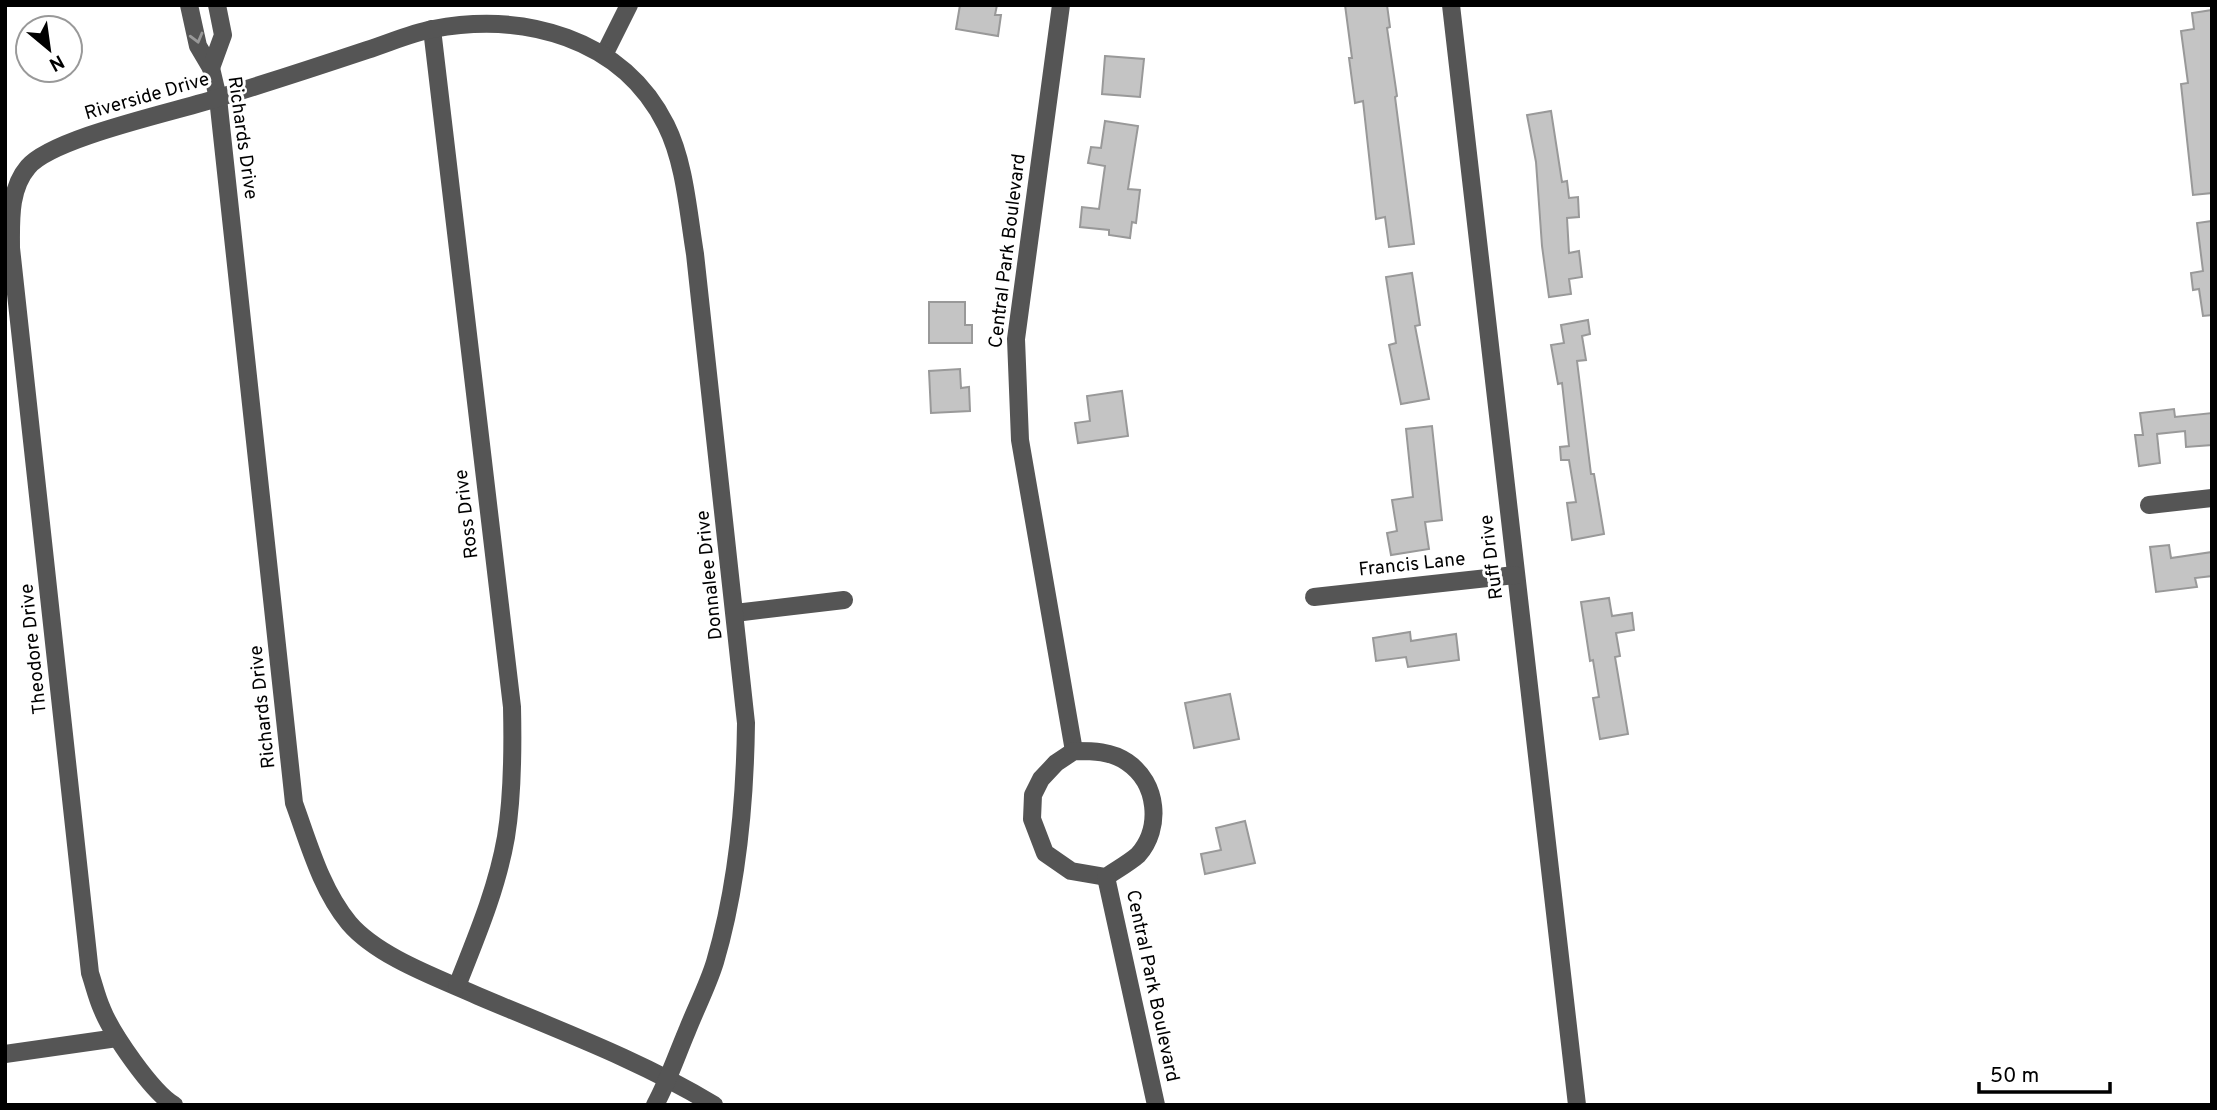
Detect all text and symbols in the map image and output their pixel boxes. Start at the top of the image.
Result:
north arrow [14,14,84,84]
one-way arrow [188,32,203,44]
text: N [44,48,68,76]
street label: Riverside Drive [82,68,212,126]
street label: Richards Drive [221,75,263,201]
street label: Central Park Boulevard [984,152,1032,350]
street label: Ross Drive [450,468,484,560]
street label: Donnalee Drive [691,509,729,641]
street label: Ruff Drive [1475,513,1509,601]
street label: Francis Lane [1357,547,1467,583]
street label: Theodore Drive [15,582,53,716]
street label: Richards Drive [245,644,281,770]
street label: Central Park Boulevard [1120,888,1184,1084]
scale bar [1979,1050,2110,1094]
text: 50 m [1990,1063,2039,1090]

